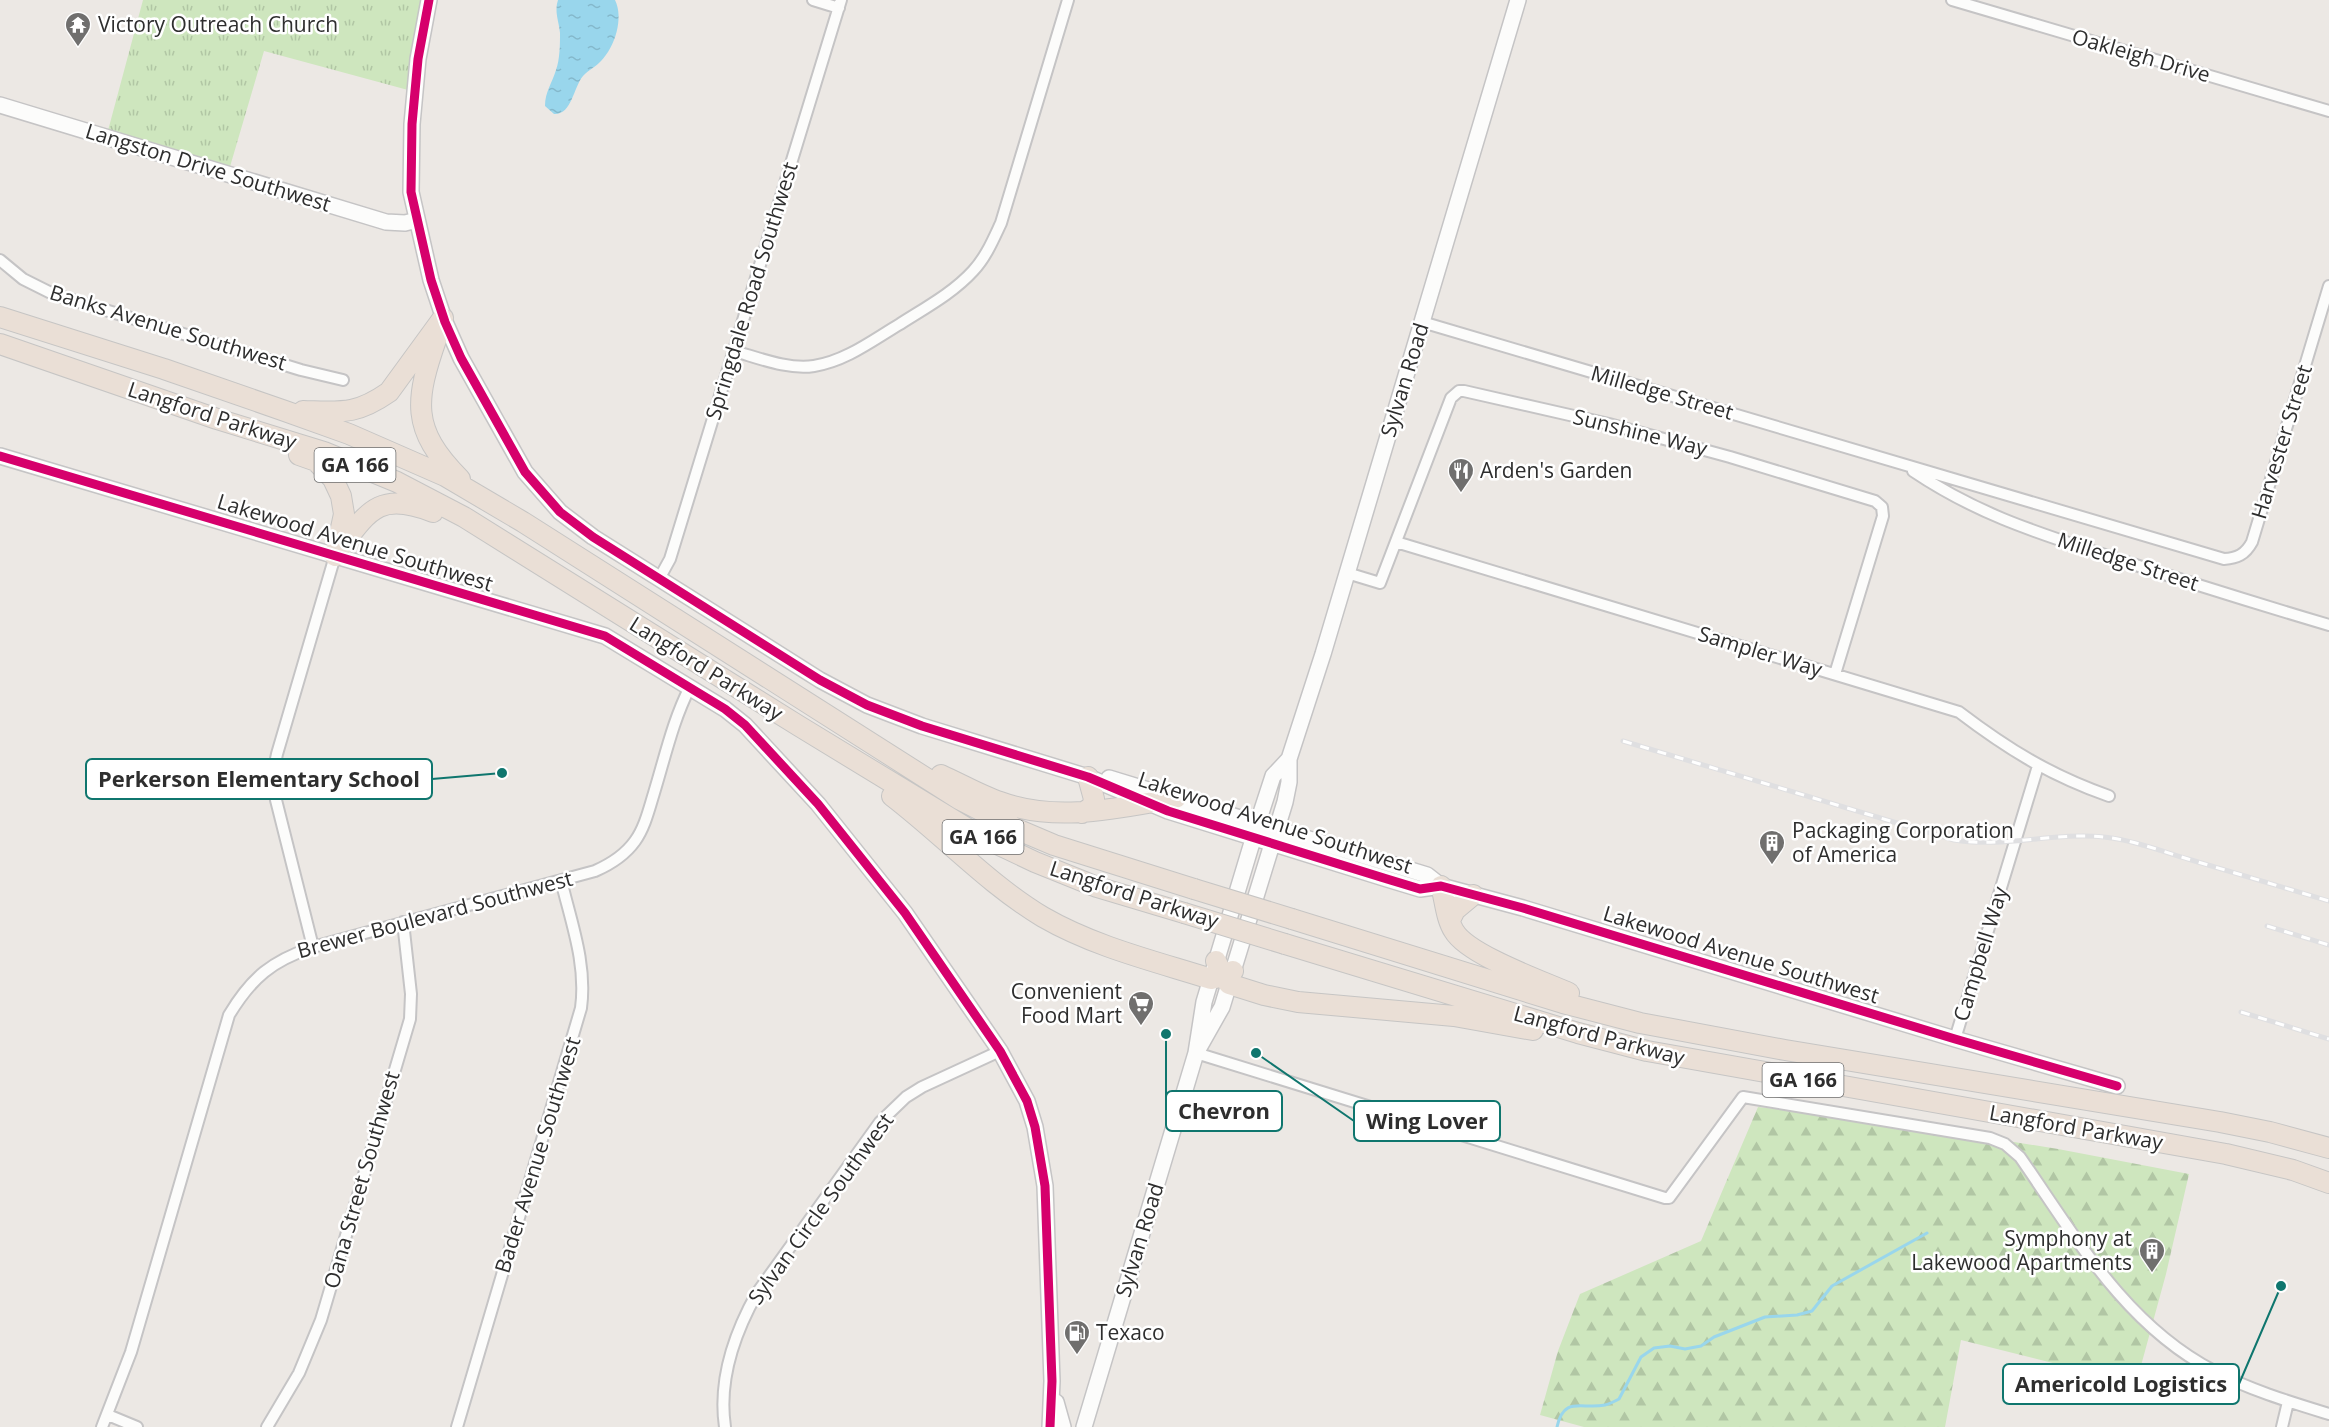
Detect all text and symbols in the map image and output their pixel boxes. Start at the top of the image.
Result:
temple icon: Victory Outreach Church [63,10,93,48]
place label: Victory Outreach Church [98,10,338,38]
street label: Oakleigh Drive [2069,22,2214,88]
street label: Langston Drive Southwest [82,116,334,218]
street label: Springdale Road Southwest [698,158,804,423]
street label: Banks Avenue Southwest [47,278,290,376]
street label: Sylvan Road [1373,319,1435,440]
street label: Milledge Street [1588,358,1737,426]
street label: Harvester Street [2244,361,2318,522]
street label: Langford Parkway [124,375,301,456]
street label: Sunshine Way [1570,402,1711,462]
road number: GA 166 [314,448,395,482]
restaurant icon: Arden's Garden [1446,456,1476,494]
place label: Arden's Garden [1480,456,1633,484]
street label: Lakewood Avenue Southwest [214,487,497,597]
street label: Milledge Street [2054,525,2202,597]
street label: Langford Parkway [625,610,789,727]
street label: Sampler Way [1695,619,1826,683]
callout: Perkerson Elementary School [86,759,432,799]
text: Perkerson Elementary School [98,763,420,793]
street label: Lakewood Avenue Southwest [1135,764,1416,880]
place label: Packaging Corporation of America [1792,816,2014,868]
road number: GA 166 [942,820,1024,854]
building icon: Packaging Corporation of America [1757,828,1787,866]
street label: Langford Parkway [1046,854,1223,935]
street label: Brewer Boulevard Southwest [294,864,576,964]
street label: Campbell Way [1946,882,2014,1024]
street label: Lakewood Avenue Southwest [1600,899,1883,1009]
place label: Convenient Food Mart [1011,977,1122,1029]
supermarket icon: Convenient Food Mart [1126,989,1156,1027]
street label: Langford Parkway [1511,999,1688,1071]
street label: Bader Avenue Southwest [488,1033,586,1276]
road number: GA 166 [1762,1063,1844,1097]
street label: Oana Street Southwest [317,1068,406,1292]
callout: Chevron [1166,1091,1282,1131]
text: Chevron [1178,1095,1270,1125]
street label: Langford Parkway [1987,1098,2166,1156]
callout: Wing Lover [1354,1101,1500,1141]
text: Wing Lover [1366,1105,1488,1135]
street label: Sylvan Circle Southwest [741,1107,899,1310]
street label: Sylvan Road [1108,1179,1170,1300]
place label: Symphony at Lakewood Apartments [1911,1224,2132,1276]
building icon: Symphony at Lakewood Apartments [2137,1236,2167,1274]
fuel station icon: Texaco [1062,1318,1092,1356]
place label: Texaco [1096,1318,1165,1346]
callout: Americold Logistics [2003,1364,2239,1404]
text: Americold Logistics [2015,1368,2227,1398]

